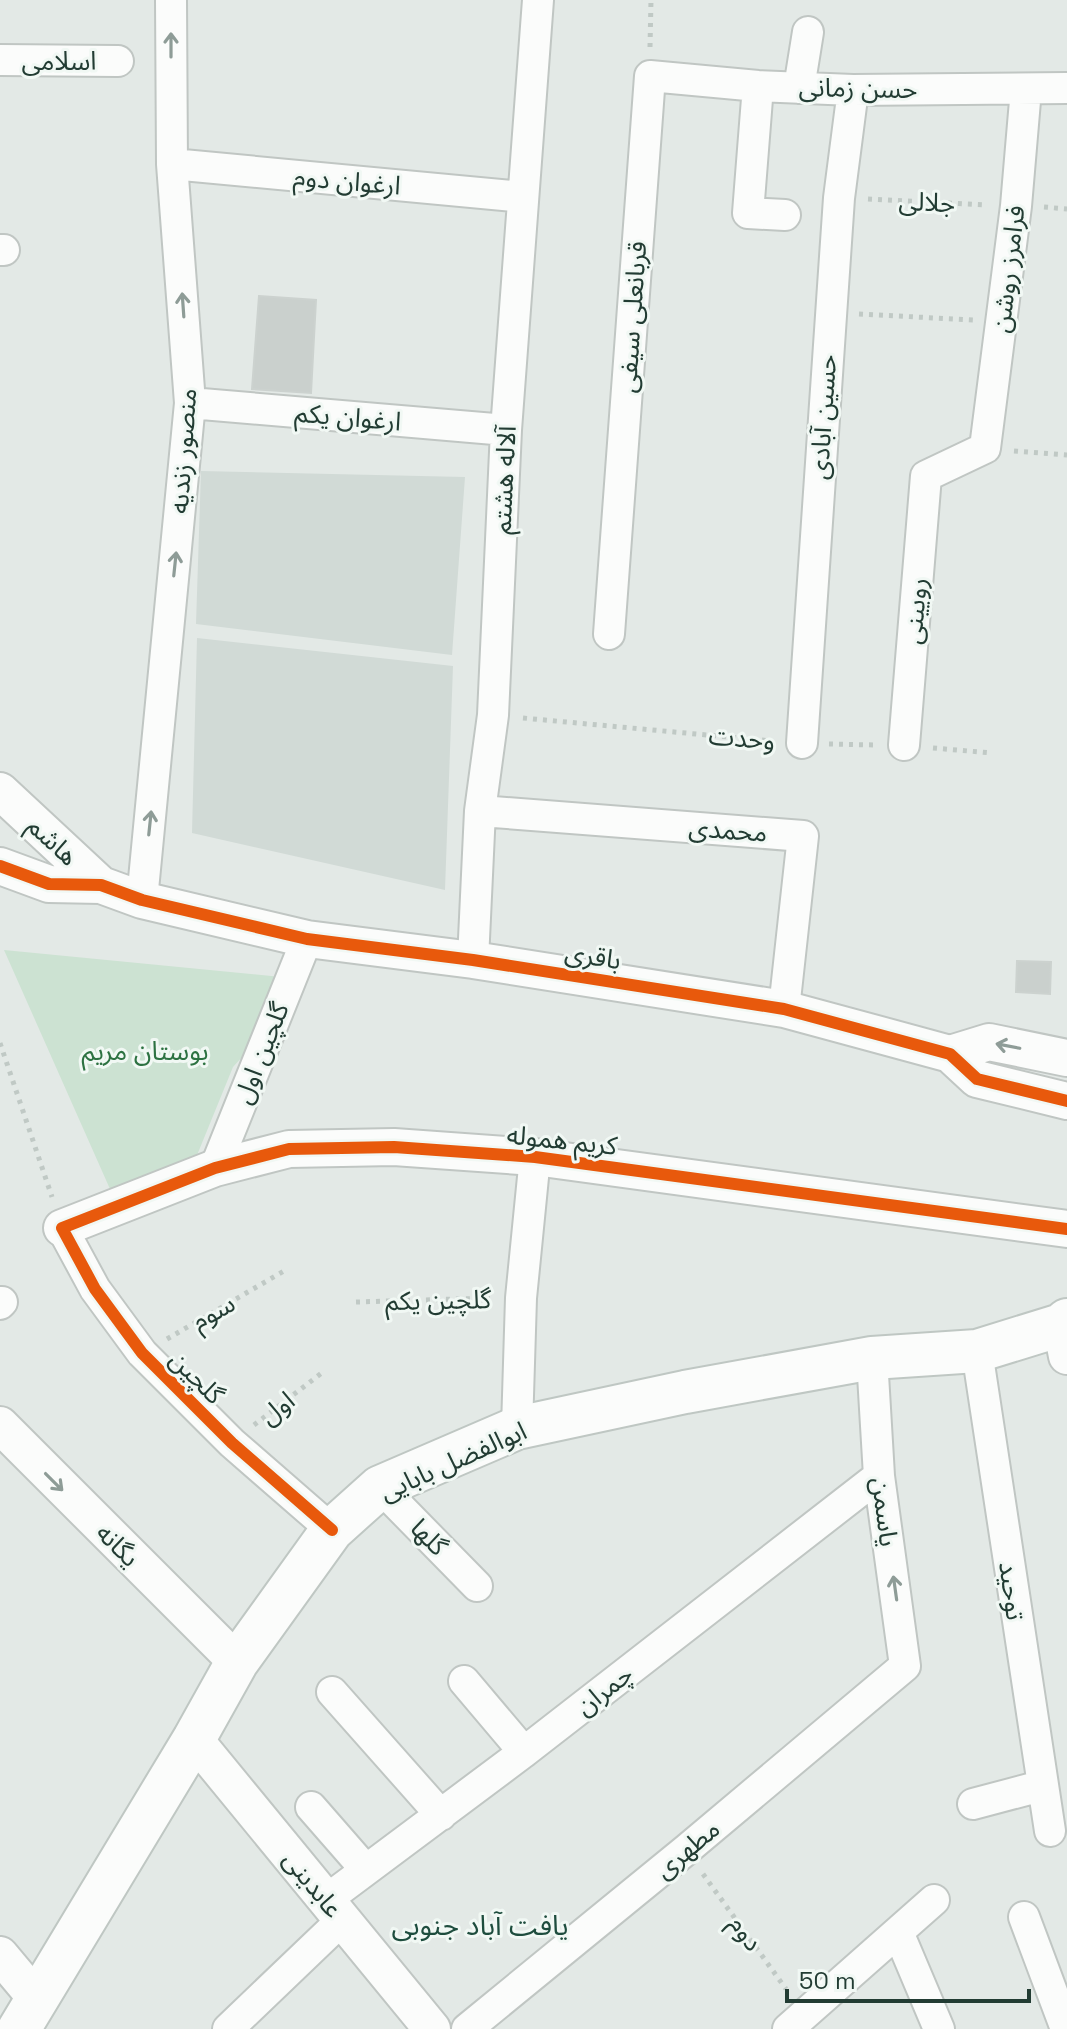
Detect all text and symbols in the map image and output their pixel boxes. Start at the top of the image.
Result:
one-way arrow [163,32,179,59]
street label: اسلامی [22,44,96,78]
street label: حسن زمانی [798,70,918,106]
street label: ارغوان دوم [292,159,402,206]
street label: جلالی [898,184,956,220]
street label: فرامرز روشن [983,203,1033,335]
street label: قربانعلی سیفی [610,240,654,394]
one-way arrow [175,292,190,319]
street label: حسین آبادی [802,353,844,481]
street label: منصور زندیه [162,387,204,515]
street label: ارغوان یکم [293,395,403,442]
street label: آلاله هشتم [484,423,527,535]
one-way arrow [168,551,183,578]
street label: رویینی [895,576,935,646]
street label: وحدت [707,718,777,758]
street label: هاشم [18,809,86,875]
one-way arrow [143,810,158,836]
street label: محمدی [687,810,769,850]
street label: باقری [563,935,623,977]
street label: گلچین اول [225,997,297,1109]
park label: بوستان مریم [82,1034,208,1071]
one-way arrow [996,1037,1021,1052]
street label: کریم هموله [505,1117,619,1166]
street label: گلچین یکم [385,1282,492,1321]
street label: سوم [185,1286,243,1341]
street label: گلچین [162,1342,232,1412]
street label: اول [252,1384,302,1432]
street label: ابوالفضل بابایی [374,1413,532,1509]
one-way arrow [44,1472,64,1491]
street label: یاسمن [864,1475,906,1549]
street label: گلها [403,1511,455,1563]
street label: یگانه [89,1516,147,1574]
street label: توحید [991,1559,1033,1623]
one-way arrow [887,1576,902,1601]
street label: چمران [568,1657,640,1723]
street label: مطهری [647,1812,727,1886]
street label: عابدینی [275,1843,351,1925]
district label: یافت آباد جنوبی [391,1907,569,1943]
street label: دوم [719,1908,771,1960]
scale bar [787,1953,1029,2003]
text: 50 m [799,1965,856,1996]

